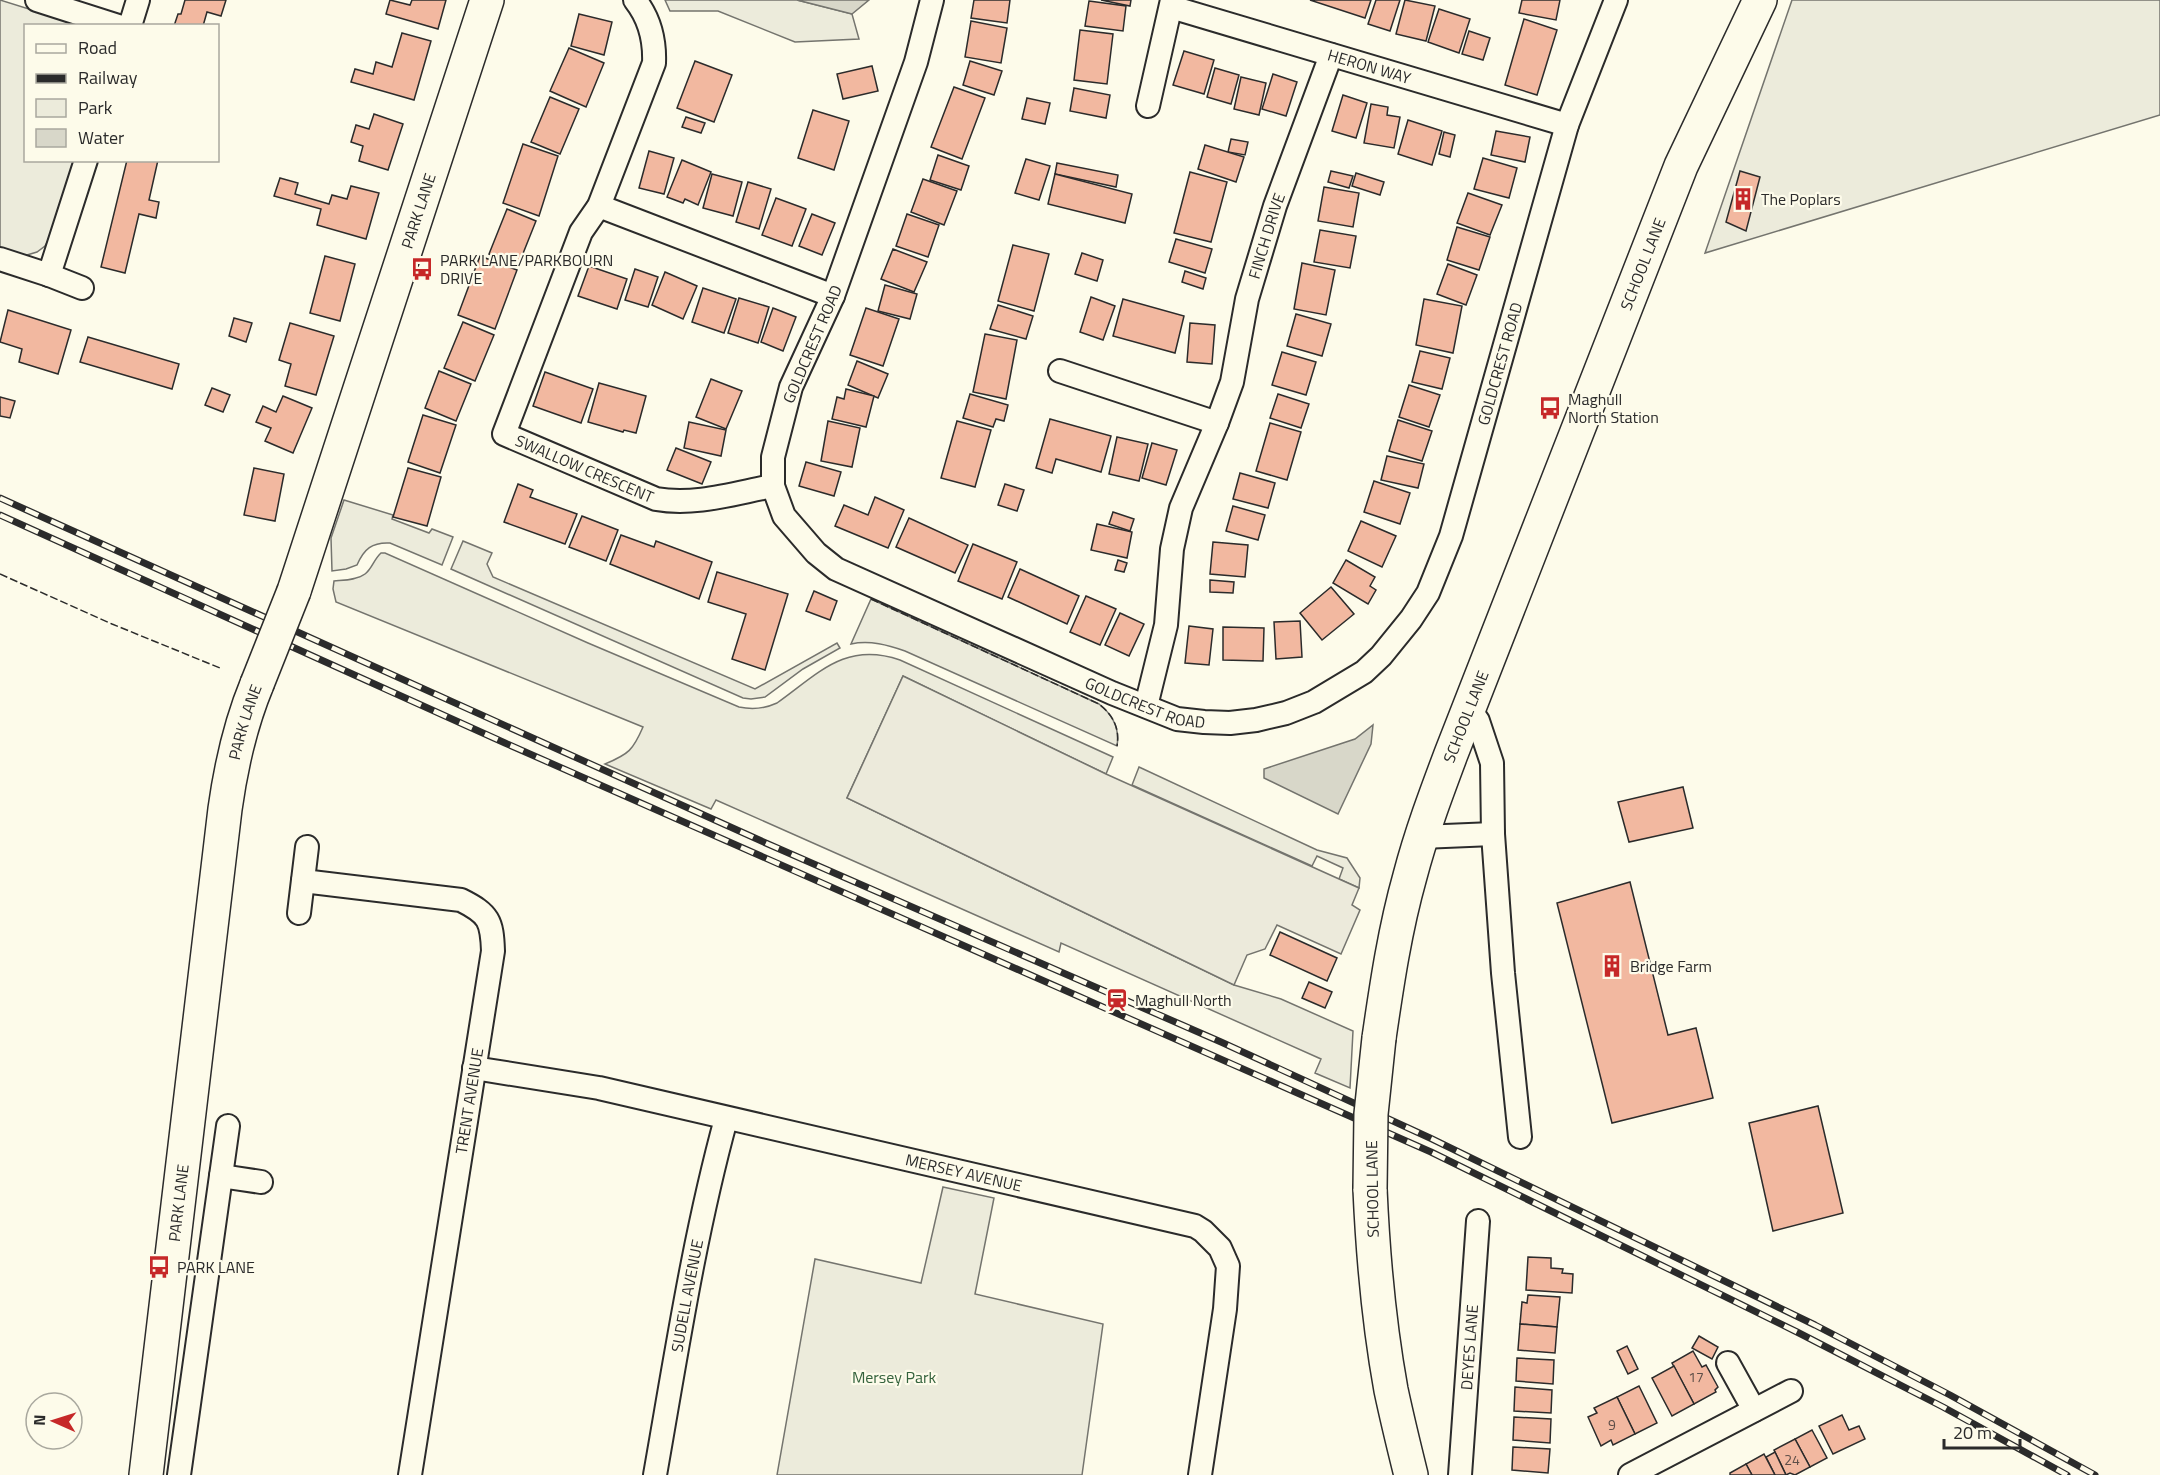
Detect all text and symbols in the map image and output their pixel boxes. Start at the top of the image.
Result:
legend [24,24,219,162]
text: Road [78,34,117,61]
street label: HERON WAY [1325,42,1414,90]
text: Railway [78,64,138,91]
text: Park [78,94,113,121]
text: Water [78,124,124,151]
street label: PARK LANE [395,170,442,252]
building icon: The Poplars [1730,186,1756,212]
place label: The Poplars [1761,187,1841,211]
street label: FINCH DRIVE [1242,189,1291,282]
street label: SCHOOL LANE [1614,214,1672,314]
place label: PARK LANE/PARKBOURN DRIVE [440,248,613,290]
bus stop icon: PARK LANE/PARKBOURN DRIVE [409,256,435,282]
street label: GOLDCREST ROAD [776,281,848,407]
street label: GOLDCREST ROAD [1471,300,1528,428]
place label: Maghull North Station [1568,387,1659,429]
bus stop icon: Maghull North Station [1537,395,1563,421]
street label: SWALLOW CRESCENT [512,428,658,509]
street label: SCHOOL LANE [1437,667,1495,766]
street label: GOLDCREST ROAD [1081,671,1207,734]
street label: PARK LANE [222,680,268,762]
building icon: Bridge Farm [1599,953,1625,979]
place label: Bridge Farm [1630,954,1712,978]
station icon: Maghull North [1104,987,1130,1013]
place label: Maghull North [1135,988,1232,1012]
street label: TRENT AVENUE [449,1046,489,1156]
street label: SCHOOL LANE [1359,1140,1385,1238]
street label: MERSEY AVENUE [903,1147,1025,1198]
street label: PARK LANE [162,1163,195,1243]
street label: SUDELL AVENUE [664,1237,709,1354]
bus stop icon: PARK LANE [146,1254,172,1280]
place label: PARK LANE [177,1255,255,1279]
street label: DEYES LANE [1454,1304,1484,1391]
park label: Mersey Park [852,1365,936,1389]
house number: 17 [1688,1366,1704,1387]
north arrow [24,1391,84,1451]
scale bar [1944,1412,2020,1450]
text: N [27,1414,51,1426]
house number: 9 [1608,1414,1616,1435]
text: 20 m [1953,1419,1992,1446]
house number: 24 [1784,1449,1800,1470]

